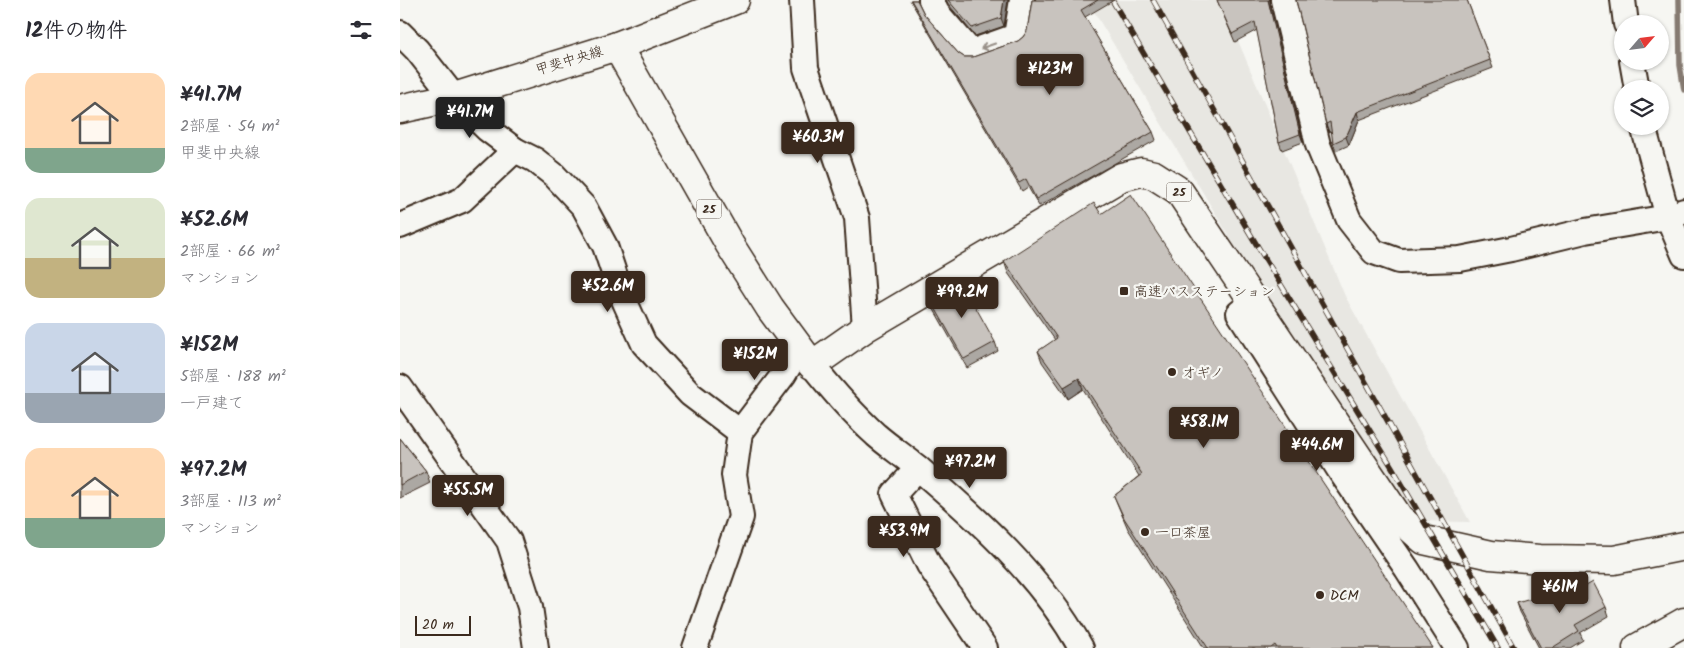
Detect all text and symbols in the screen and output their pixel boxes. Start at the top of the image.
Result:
text: 12件の物件 [25,15,128,48]
north arrow [1614,15,1669,70]
map controls [1614,15,1669,135]
icon: filters [347,16,375,44]
street label: 甲斐中央線 [533,40,606,82]
one-way arrow [981,42,996,51]
pin: ¥123M [1015,54,1085,96]
text: ¥123M [1028,57,1072,82]
text: ¥41.7M [180,79,241,112]
button: layers [1614,80,1669,135]
icon: home [65,93,125,153]
pin: ¥41.7M [429,96,511,139]
text: ¥41.7M [447,100,493,125]
text: 2部屋 · 54 m² [180,114,279,139]
pin: ¥60.3M [777,121,859,164]
text: ¥60.3M [792,125,844,150]
text: 甲斐中央線 [180,141,260,166]
road number: 25 [1166,182,1192,202]
road number: 25 [696,200,722,218]
text: ¥52.6M [180,204,248,237]
icon: home [65,218,125,278]
text: 2部屋 · 66 m² [180,239,280,264]
text: マンション [180,266,259,291]
pin: ¥52.6M [567,270,649,313]
text: ¥52.6M [582,274,634,299]
pin: ¥99.2M [921,276,1003,319]
text: ¥99.2M [936,280,988,305]
place label: 高速バスステーション [1134,281,1275,303]
marker: 高速バスステーション [1118,285,1130,297]
text: ¥152M [180,329,238,362]
pin: ¥152M [720,338,790,381]
text: ¥152M [733,342,777,367]
icon: home [65,343,125,403]
place label: オギノ [1182,362,1224,384]
text: 5部屋 · 188 m² [180,364,286,389]
marker: オギノ [1166,366,1178,378]
text: 一戸建て [180,391,244,416]
pin: ¥58.1M [1163,406,1245,449]
text: ¥58.1M [1180,410,1228,435]
pin: ¥44.6M [1276,430,1358,472]
text: ¥44.6M [1291,433,1343,458]
pin: ¥97.2M [929,446,1011,489]
text: ¥97.2M [945,450,995,475]
text: ¥97.2M [180,454,247,487]
icon: home [65,468,125,528]
pin: ¥55.5M [427,474,509,517]
text: ¥55.5M [443,478,493,503]
text: 3部屋 · 113 m² [180,489,281,514]
text: マンション [180,516,259,541]
pin: ¥53.9M [863,516,945,558]
text: ¥53.9M [879,519,929,544]
place label: 一口茶屋 [1155,522,1211,544]
marker: 一口茶屋 [1139,526,1151,538]
pin: ¥61M [1530,572,1590,614]
text: ¥61M [1542,575,1578,600]
place label: DCM [1330,585,1358,607]
marker: DCM [1314,589,1326,601]
scale bar [415,613,471,636]
text: 20 m [422,614,454,636]

